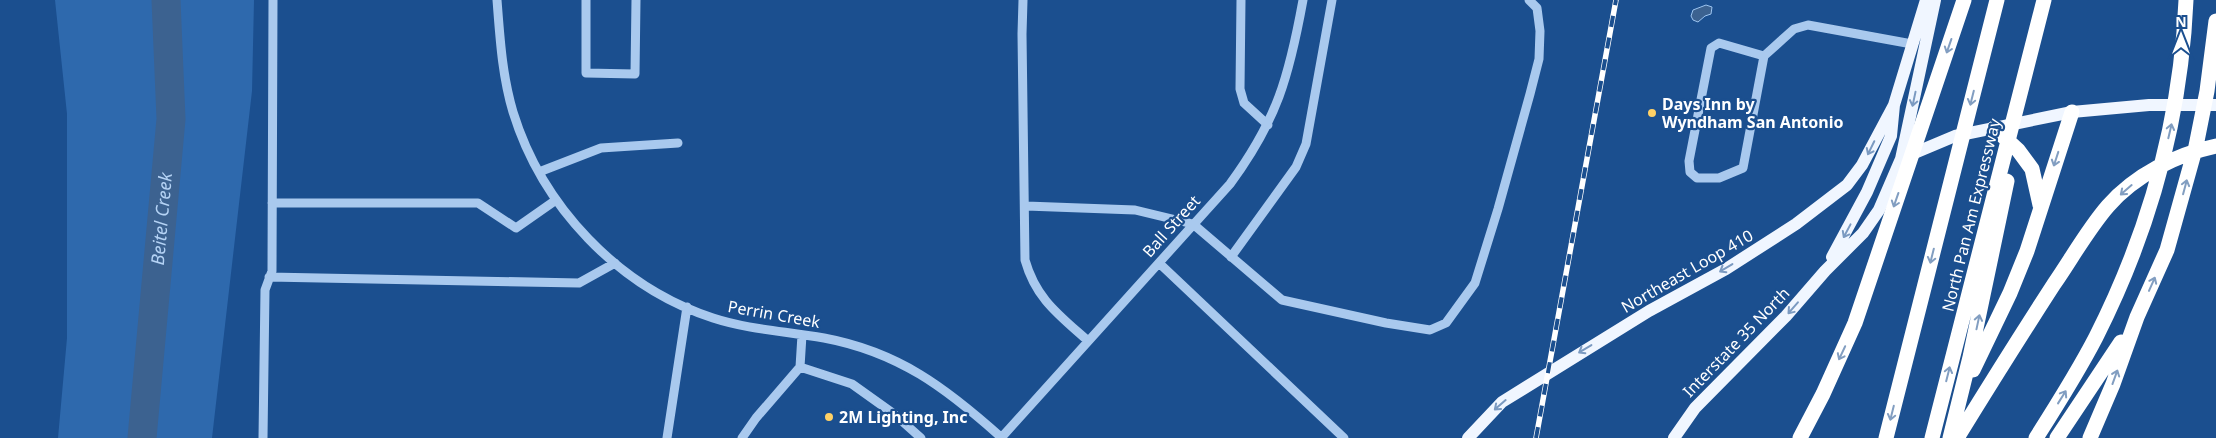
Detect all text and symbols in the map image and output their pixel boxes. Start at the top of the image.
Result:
north arrow [2156,10,2206,60]
text: N [2175,12,2187,31]
one-way arrow [1944,38,1953,53]
one-way arrow [1967,90,1976,106]
one-way arrow [1909,91,1918,107]
place label: Days Inn by Wyndham San Antonio [1662,93,1843,133]
marker: Days Inn by Wyndham San Antonio [1646,107,1658,119]
street label: North Pan Am Expressway [1936,116,2006,314]
one-way arrow [2166,124,2175,140]
one-way arrow [1866,140,1875,155]
one-way arrow [2051,150,2061,166]
water label: Beitel Creek [145,170,177,266]
one-way arrow [2181,179,2190,195]
one-way arrow [2120,184,2133,195]
street label: Ball Street [1137,190,1205,262]
one-way arrow [1891,192,1900,207]
one-way arrow [1841,223,1851,238]
street label: Northeast Loop 410 [1617,224,1757,318]
one-way arrow [1927,247,1936,263]
one-way arrow [1720,264,1734,274]
one-way arrow [2147,277,2157,292]
street label: Interstate 35 North [1678,282,1794,402]
street label: Perrin Creek [726,295,822,333]
one-way arrow [1788,301,1799,314]
one-way arrow [1973,315,1983,331]
one-way arrow [1579,345,1593,355]
one-way arrow [1837,345,1846,360]
one-way arrow [1944,366,1953,382]
one-way arrow [2111,369,2121,385]
one-way arrow [2058,390,2068,404]
one-way arrow [1494,399,1507,411]
one-way arrow [1887,405,1896,421]
place label: 2M Lighting, Inc [839,406,967,428]
marker: 2M Lighting, Inc [823,411,835,423]

